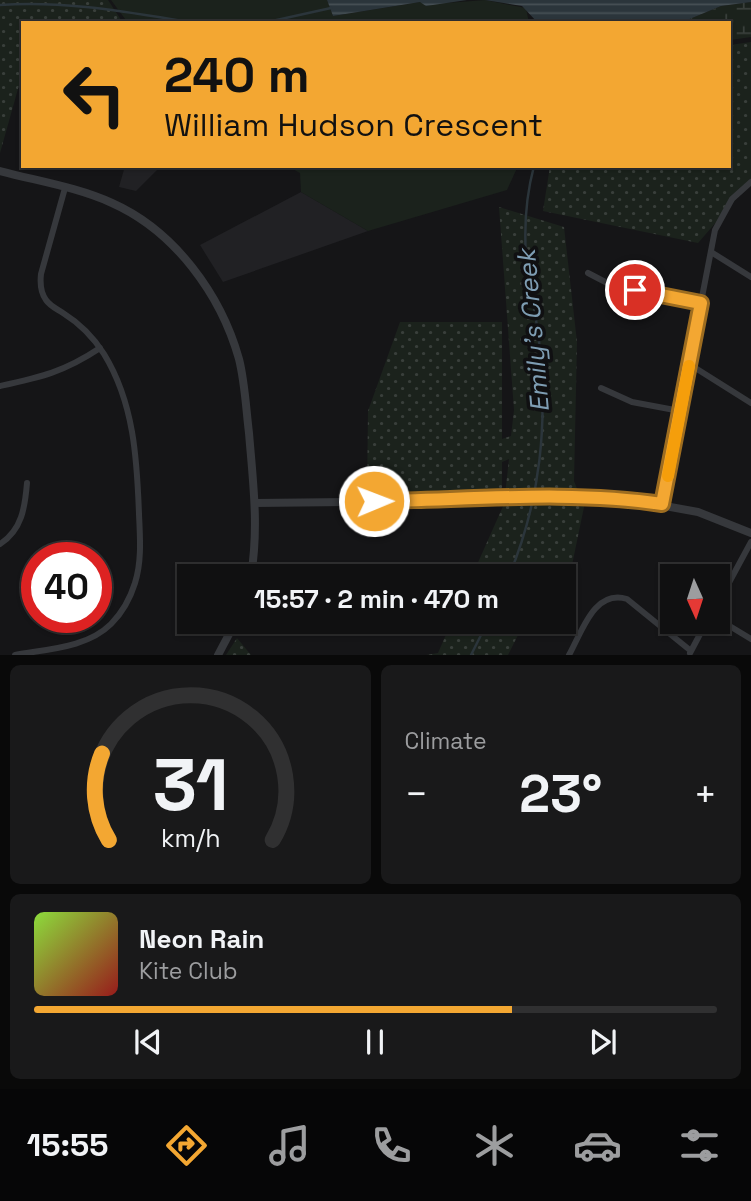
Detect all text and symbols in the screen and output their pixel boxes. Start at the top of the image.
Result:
text: 240 m [164,44,310,106]
icon: left [49,49,140,140]
text: William Hudson Crescent [164,105,543,145]
water label: Emily's Creek [509,245,557,414]
pin [605,260,665,320]
icon: arrive [616,271,654,309]
position arrow [337,464,411,538]
speed limit sign: 40 [21,542,112,633]
north arrow [660,564,730,634]
map controls [660,564,730,634]
text: 15:57 · 2 min · 470 m [254,582,499,616]
text: Climate [405,726,487,756]
text: 31 [152,739,228,832]
text: 23° [519,761,602,827]
text: − [405,770,428,818]
text: + [693,770,717,818]
text: km/h [160,822,220,854]
text: Neon Rain [139,922,264,956]
text: Kite Club [139,956,238,986]
icon: previous [129,1023,167,1061]
icon: pause [356,1023,394,1061]
icon: next [584,1023,622,1061]
icon: directions [162,1121,211,1170]
icon: music [265,1121,314,1170]
icon: phone [367,1121,416,1170]
icon: climate [470,1121,519,1170]
icon: car [573,1121,622,1170]
icon: filters [675,1121,724,1170]
text: 15:55 [27,1125,108,1165]

